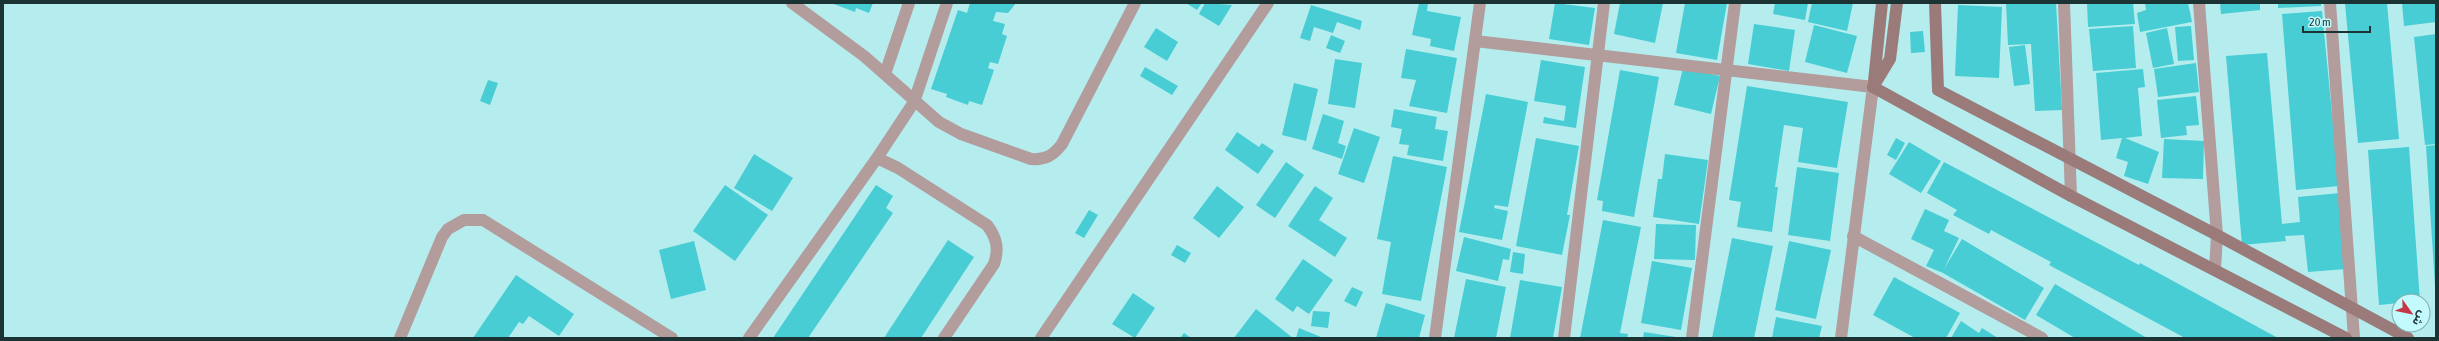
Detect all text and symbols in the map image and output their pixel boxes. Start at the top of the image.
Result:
scale bar [2303,8,2370,34]
text: 20 m [2309,15,2331,29]
north arrow [2391,293,2431,333]
text: ش [2409,308,2429,328]

